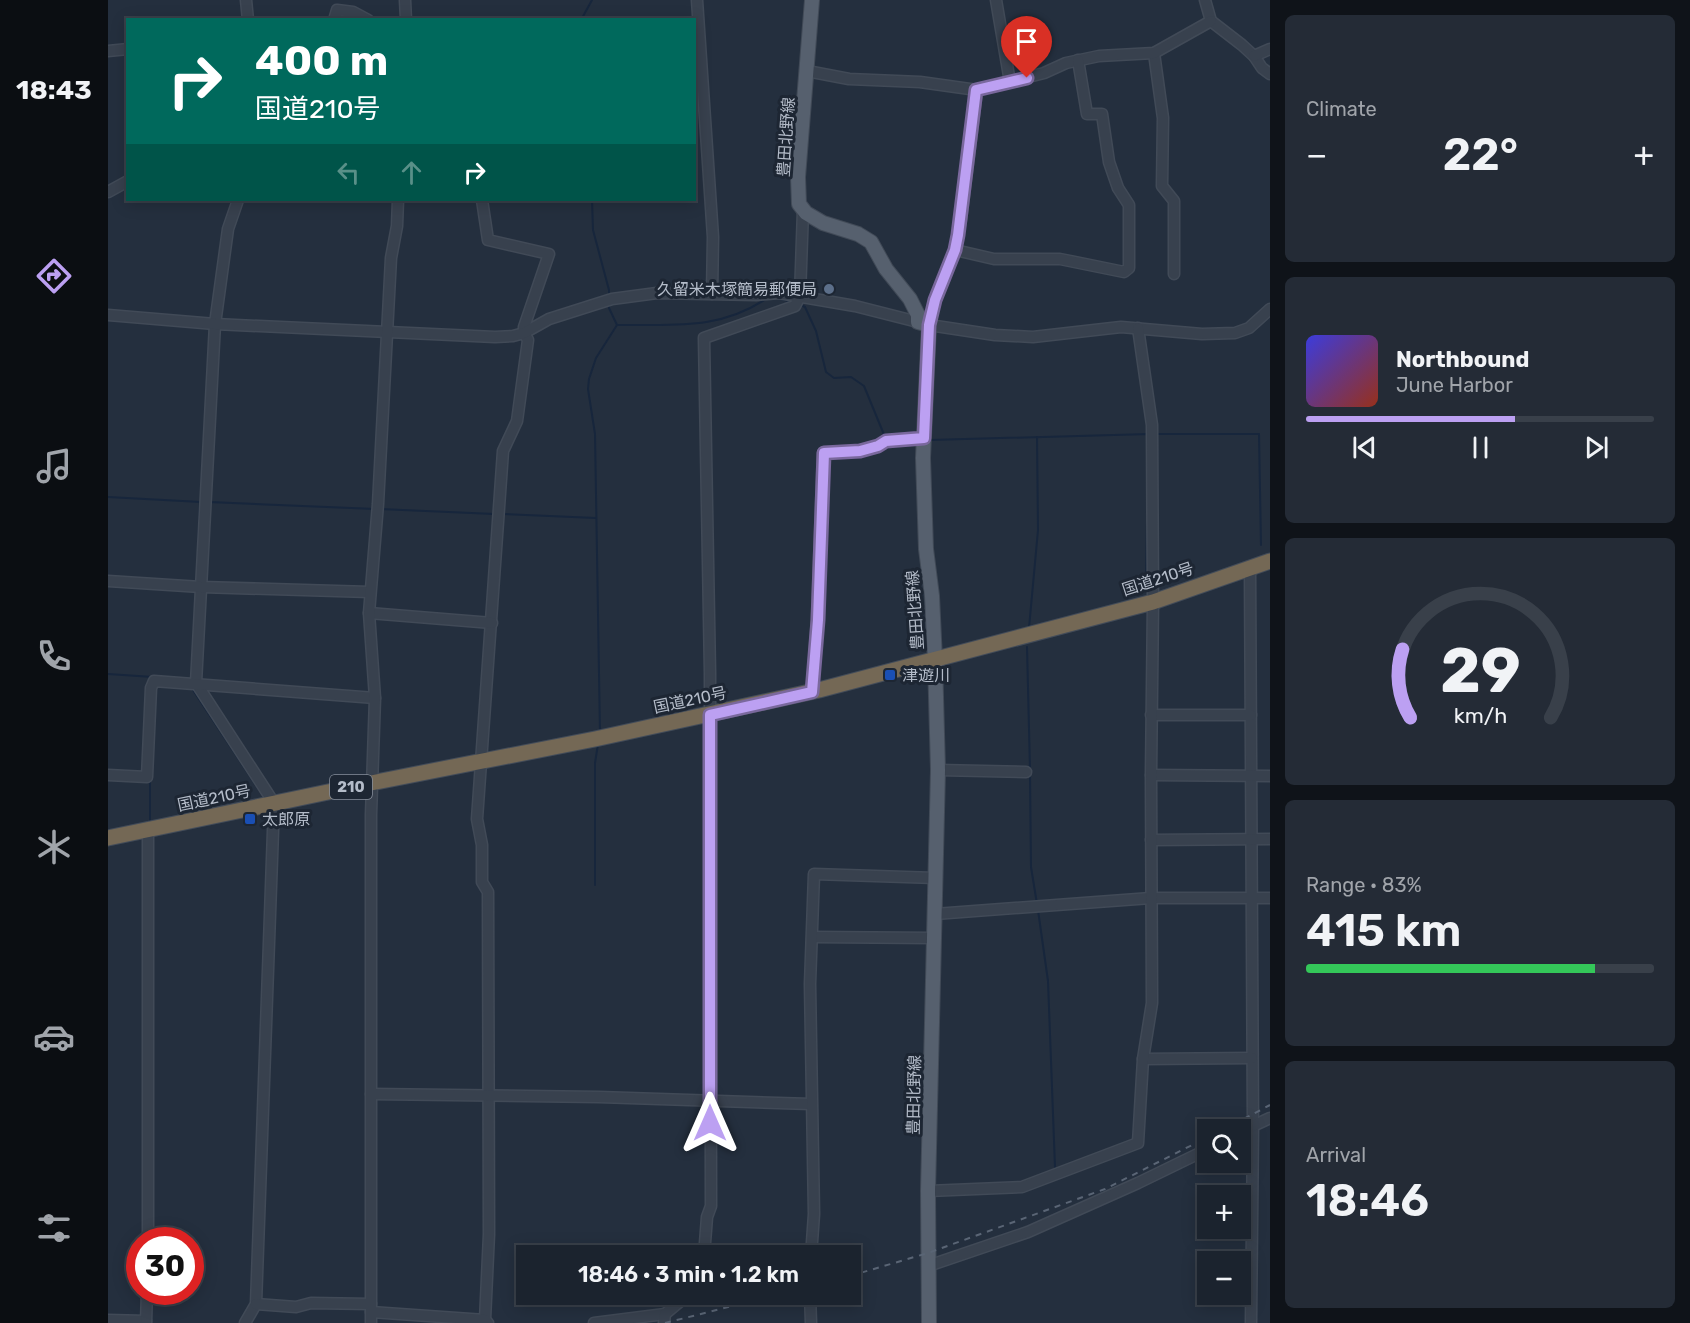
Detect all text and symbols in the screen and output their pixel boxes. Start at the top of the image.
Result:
pin [1001,16,1052,78]
icon: arrive [1010,25,1043,58]
text: 400 m [255,36,388,86]
icon: right [156,42,234,120]
text: 18:43 [16,74,92,106]
text: 国道210号 [255,93,381,125]
street label: 豊田北野線 [774,96,798,178]
text: Climate [1306,97,1377,121]
text: 22° [1443,128,1518,181]
text: − [1306,135,1327,174]
text: + [1633,135,1654,174]
icon: left [332,156,365,189]
icon: ahead [395,156,428,189]
icon: right [458,156,491,189]
icon: directions [33,255,75,297]
place label: 久留米木塚簡易郵便局 [657,280,817,299]
marker: 久留米木塚簡易郵便局 [822,282,836,296]
text: Northbound [1396,346,1529,373]
text: June Harbor [1396,373,1513,397]
icon: previous [1348,431,1381,464]
icon: pause [1464,431,1497,464]
icon: next [1580,431,1613,464]
icon: music [33,445,75,487]
street label: 国道210号 [1120,558,1196,600]
street label: 豊田北野線 [903,569,927,651]
icon: phone [33,635,75,677]
text: 29 [1440,635,1520,709]
place label: 津遊川 [902,666,950,685]
marker: 津遊川 [883,668,897,682]
street label: 国道210号 [652,683,728,717]
text: km/h [1453,704,1507,729]
road number: 210 [330,775,372,799]
street label: 国道210号 [176,781,252,815]
place label: 太郎原 [262,810,310,829]
marker: 太郎原 [243,812,257,826]
icon: climate [33,826,75,868]
text: Range · 83% [1306,873,1422,897]
text: 415 km [1306,904,1461,957]
icon: car [33,1016,75,1058]
street label: 豊田北野線 [904,1055,924,1135]
position arrow [678,1091,742,1155]
map controls [1197,1119,1251,1305]
button: search [1197,1119,1251,1173]
text: Arrival [1306,1143,1366,1167]
text: 18:46 [1306,1174,1429,1227]
button: + [1197,1185,1251,1239]
icon: filters [33,1207,75,1249]
speed limit sign: 30 [126,1227,204,1305]
button: − [1197,1251,1251,1305]
text: 18:46 · 3 min · 1.2 km [578,1261,799,1288]

